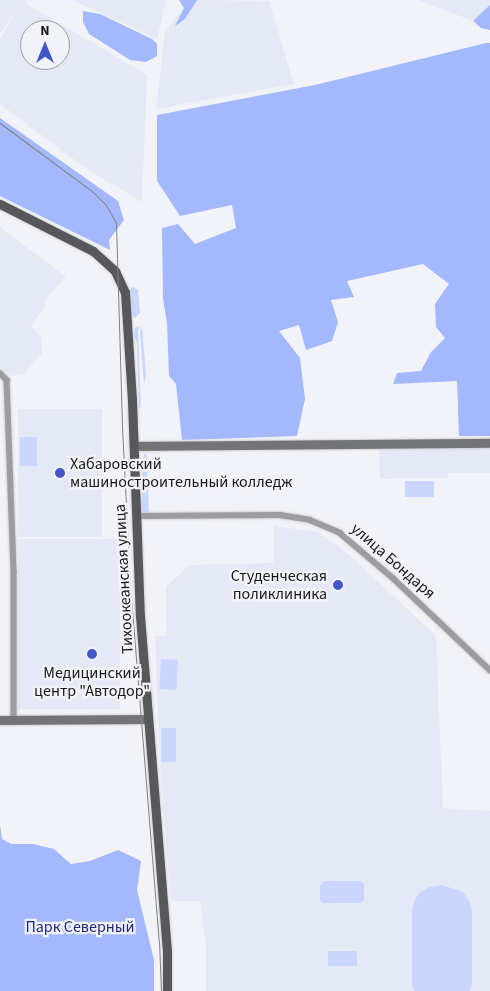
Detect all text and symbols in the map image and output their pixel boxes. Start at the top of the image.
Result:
north arrow [20,20,70,70]
text: N [40,21,50,41]
place label: Хабаровский машиностроительный колледж [70,454,292,492]
marker: Хабаровский машиностроительный колледж [54,467,66,479]
street label: Тихоокеанская улица [110,504,138,654]
street label: улица Бондаря [347,519,439,603]
place label: Студенческая поликлиника [231,566,327,604]
marker: Студенческая поликлиника [331,578,345,592]
marker: Медицинский центр "Автодор" [85,647,99,661]
place label: Медицинский центр "Автодор" [34,663,150,701]
park label: Парк Северный [25,917,135,937]

